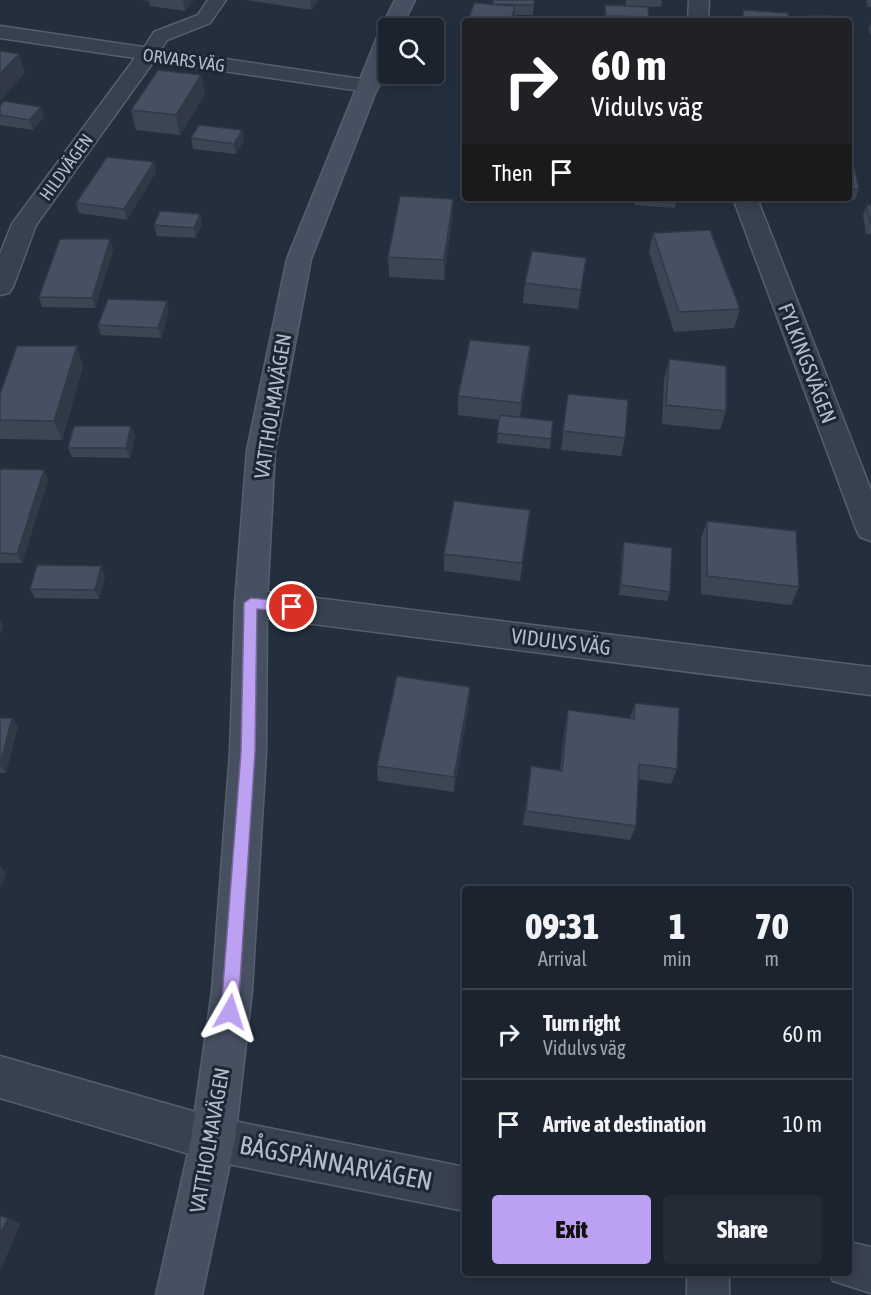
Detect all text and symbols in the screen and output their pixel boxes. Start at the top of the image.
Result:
map controls [378,18,444,84]
button: search [378,18,444,84]
text: 60 m [591,41,666,89]
icon: right [492,42,570,120]
street label: ORVARS VÄG [142,44,226,76]
text: Vidulvs väg [591,91,703,122]
street label: HILDVÄGEN [35,130,97,204]
icon: arrive [545,156,578,189]
text: Then [492,160,533,186]
street label: FYLKINGSVÄGEN [774,300,842,426]
street label: VATTHOLMAVÄGEN [249,332,295,480]
pin [266,581,317,632]
icon: arrive [275,590,308,623]
street label: VIDULVS VÄG [510,623,612,659]
text: 09:31 [525,905,599,947]
text: 1 [669,905,686,947]
text: 70 [755,905,789,947]
text: Arrival [538,947,587,970]
text: min [663,947,691,970]
text: m [765,947,779,970]
position arrow [198,980,262,1044]
text: Turn right [543,1010,620,1036]
icon: right [492,1018,525,1051]
text: 60 m [782,1021,822,1047]
text: Vidulvs väg [543,1036,626,1059]
street label: VATTHOLMAVÄGEN [184,1066,234,1214]
icon: arrive [492,1108,525,1141]
text: Arrive at destination [543,1111,706,1137]
text: 10 m [782,1111,822,1137]
street label: BÅGSPÄNNARVÄGEN [237,1129,435,1196]
button: Exit [492,1195,651,1264]
button: Share [663,1195,822,1264]

